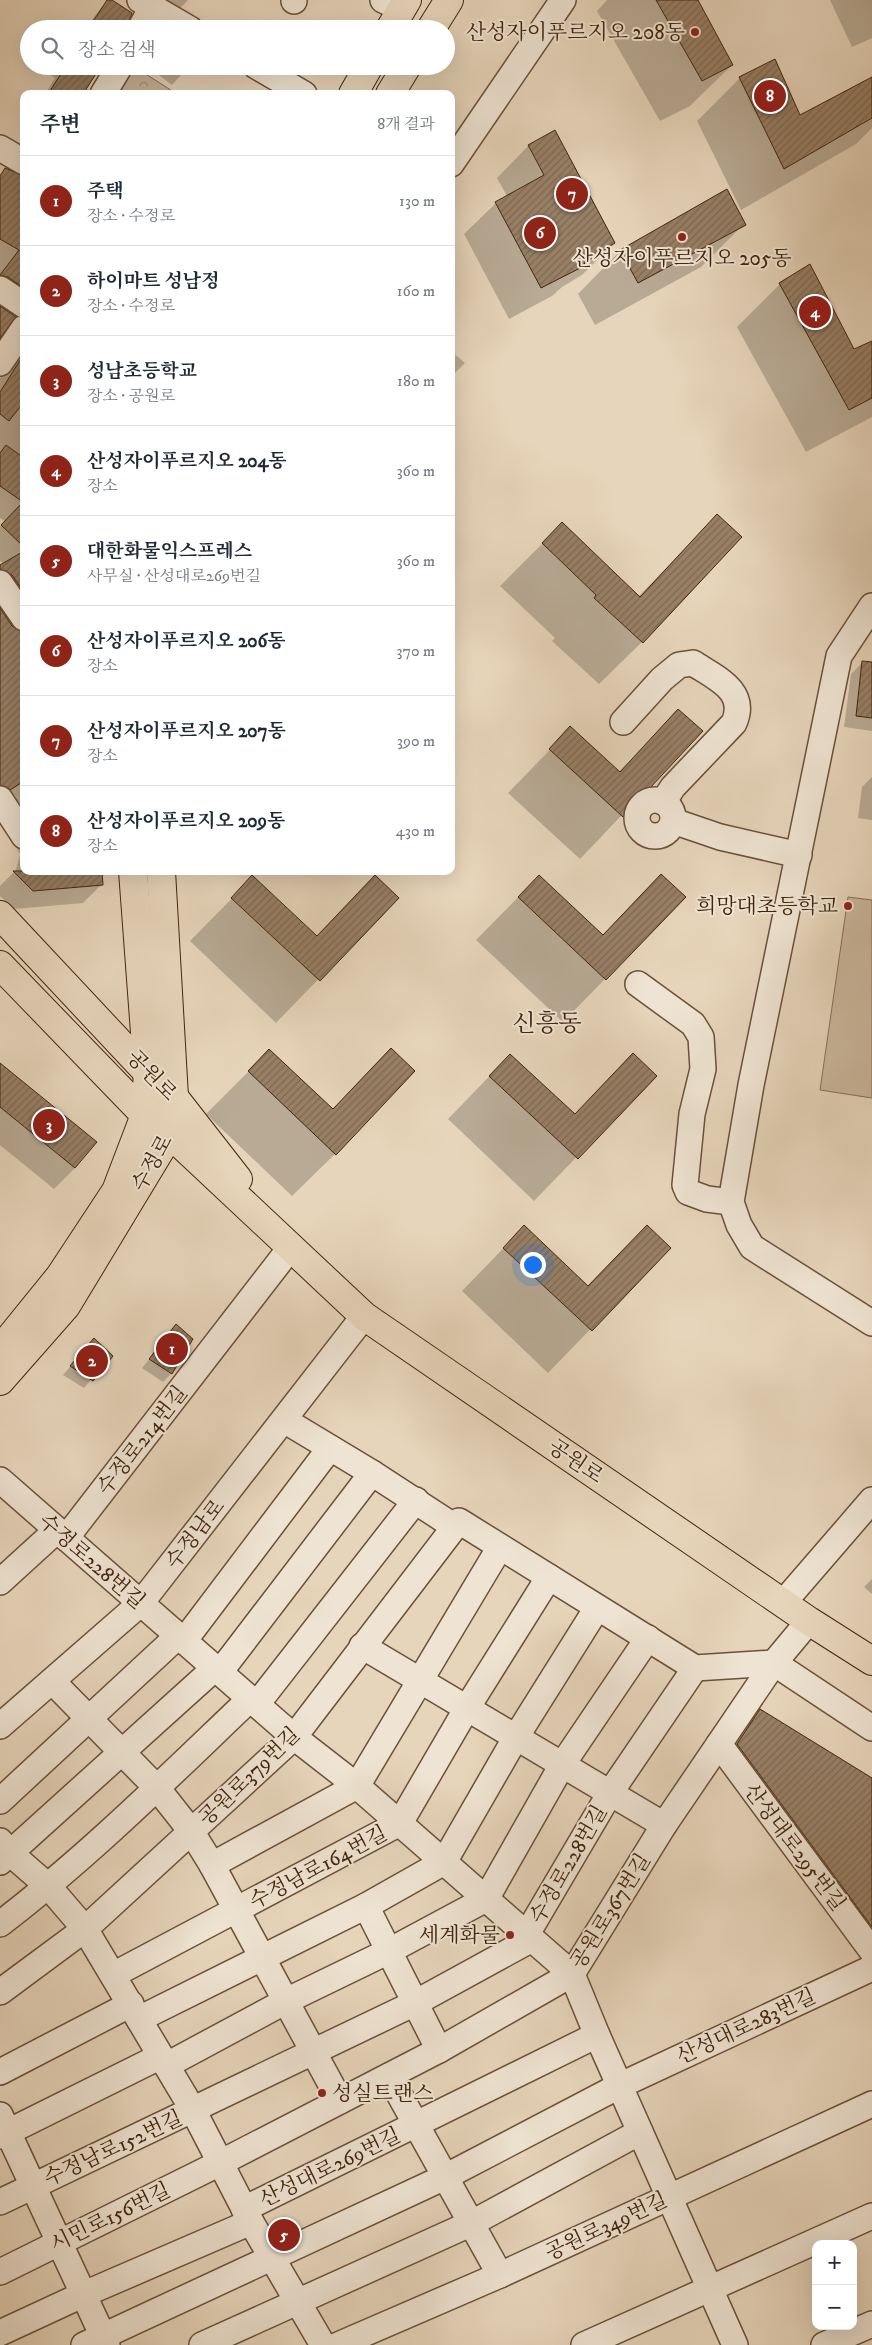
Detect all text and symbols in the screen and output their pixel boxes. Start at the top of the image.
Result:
search box [20,20,455,75]
place label: 산성자이푸르지오 208동 [466,20,685,46]
marker: 산성자이푸르지오 208동 [689,26,701,38]
icon: search [38,34,66,62]
text: 장소 검색 [78,39,156,62]
pin: 8 [754,77,786,115]
text: 주변 [40,112,81,138]
text: 8개 결과 [377,114,435,134]
pin: 7 [556,175,588,213]
text: 주택 [87,180,124,203]
text: 1 [53,191,59,211]
text: 130 m [399,191,435,211]
text: 장소 · 수정로 [87,206,175,226]
pin: 6 [524,214,556,252]
marker: 산성자이푸르지오 205동 [676,231,688,243]
place label: 산성자이푸르지오 205동 [572,246,792,272]
text: 하이마트 성남정 [87,270,220,293]
text: 2 [52,281,60,301]
text: 160 m [397,281,435,301]
pin: 4 [799,293,831,331]
text: 장소 · 수정로 [87,296,175,316]
text: 성남초등학교 [87,360,197,383]
text: 3 [53,371,59,391]
text: 180 m [397,371,435,391]
text: 장소 · 공원로 [87,386,175,406]
text: 산성자이푸르지오 204동 [87,450,287,473]
text: 4 [51,461,61,481]
text: 360 m [397,461,435,481]
text: 장소 [87,476,118,496]
text: 대한화물익스프레스 [87,540,252,563]
text: 5 [52,551,60,571]
text: 360 m [397,551,435,571]
text: 사무실 · 산성대로269번길 [87,566,261,586]
text: 산성자이푸르지오 206동 [87,630,286,653]
text: 6 [52,641,60,661]
text: 370 m [397,641,435,661]
text: 장소 [87,656,118,676]
text: 산성자이푸르지오 207동 [87,720,286,743]
text: 7 [52,731,60,751]
text: 390 m [397,731,435,751]
text: 장소 [87,746,118,766]
text: 산성자이푸르지오 209동 [87,810,285,833]
text: 8 [52,821,60,841]
text: 430 m [396,821,435,841]
text: 장소 [87,836,118,856]
place label: 희망대초등학교 [696,894,838,920]
marker: 희망대초등학교 [842,900,854,912]
district label: 신흥동 [512,1009,582,1039]
street label: 공원로 [121,1045,182,1107]
pin: 3 [33,1106,65,1144]
street label: 수정로 [127,1131,179,1196]
your location [520,1252,546,1278]
pin: 1 [156,1330,188,1368]
pin: 2 [76,1342,108,1380]
street label: 수정로214번길 [92,1381,194,1500]
street label: 공원로 [543,1434,608,1490]
street label: 수정남로 [161,1495,231,1575]
street label: 수정로228번길 [33,1508,150,1615]
street label: 공원로379번길 [194,1722,306,1832]
street label: 산성대로295번길 [738,1779,851,1917]
street label: 수정로228번길 [524,1801,613,1928]
street label: 수정남로164번길 [245,1821,392,1915]
street label: 공원로367번길 [565,1849,657,1974]
place label: 세계화물 [419,1923,500,1949]
marker: 세계화물 [504,1929,516,1941]
street label: 산성대로283번길 [673,1983,820,2070]
place label: 성실트랜스 [332,2081,433,2107]
marker: 성실트랜스 [316,2087,328,2099]
street label: 수정남로152번길 [40,2105,187,2192]
street label: 산성대로269번길 [256,2123,405,2213]
street label: 시민로156번길 [46,2178,175,2258]
street label: 공원로349번길 [541,2187,672,2267]
pin: 5 [268,2216,300,2254]
map controls [812,2240,857,2330]
button: + [812,2240,857,2285]
button: − [812,2285,857,2330]

